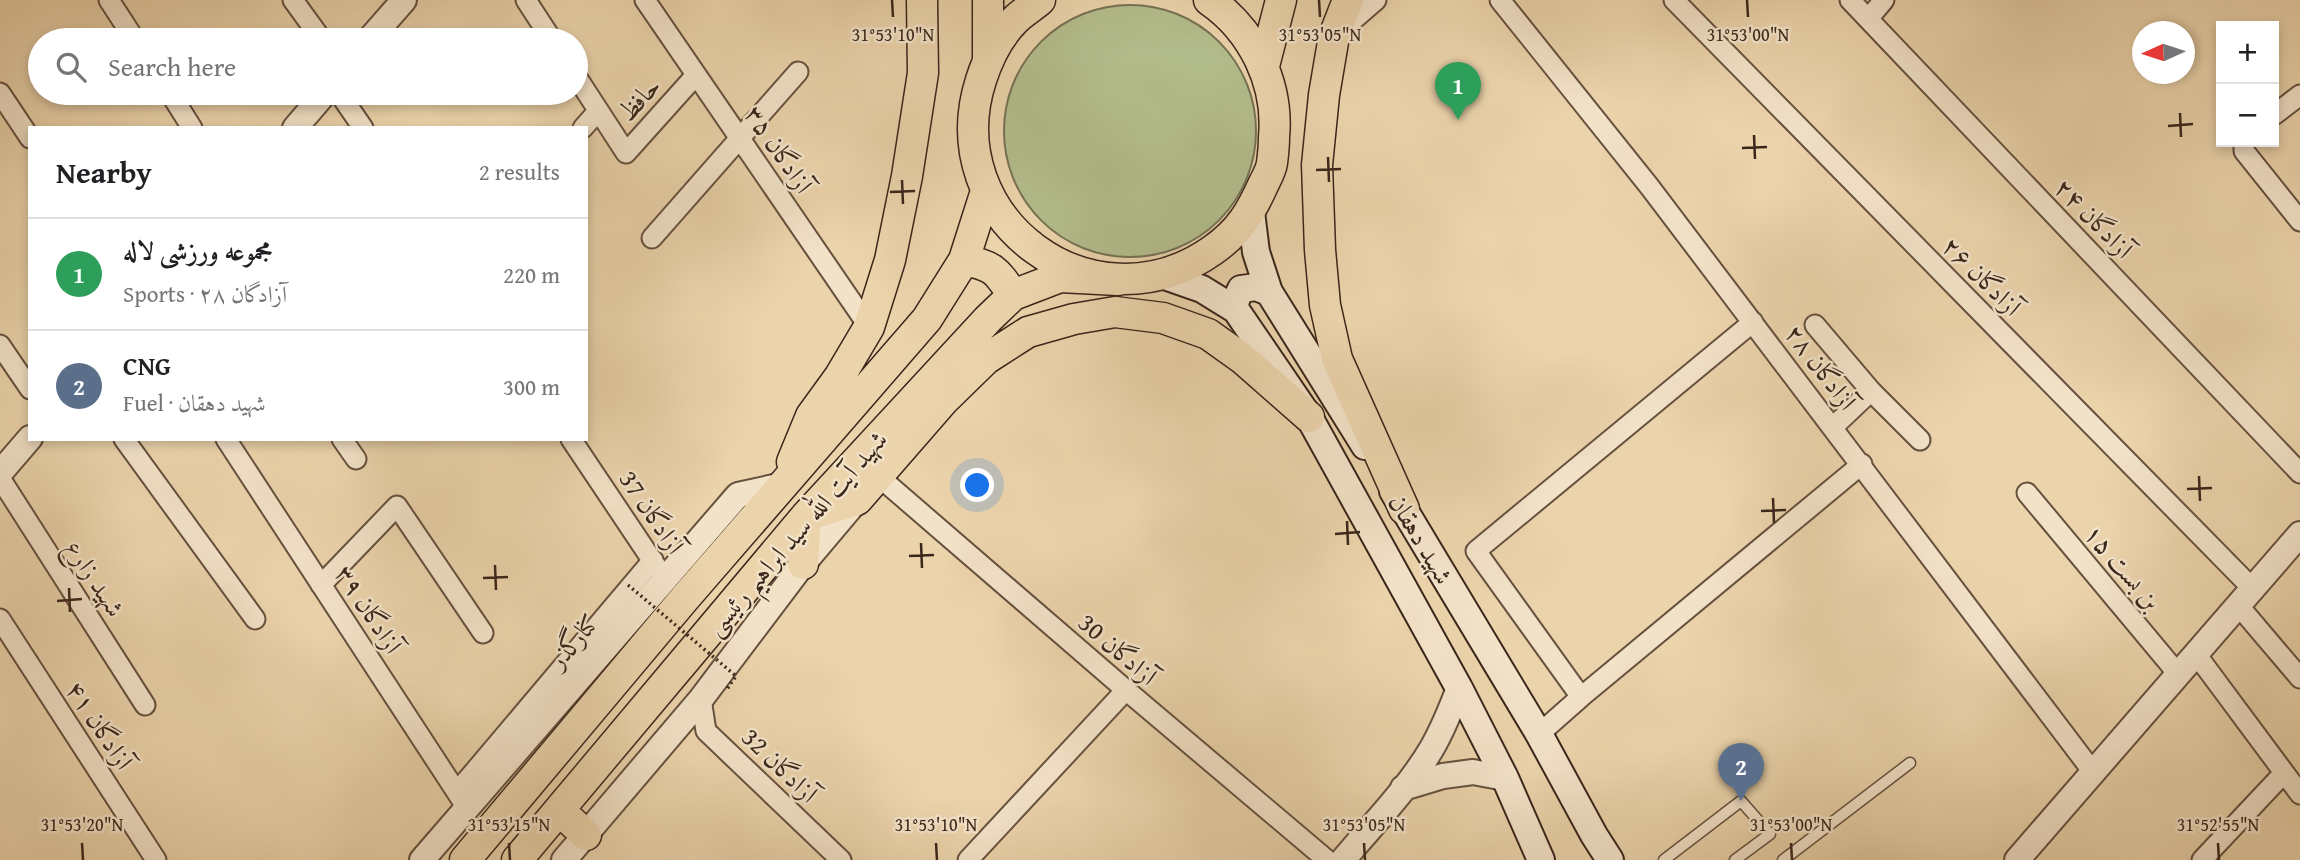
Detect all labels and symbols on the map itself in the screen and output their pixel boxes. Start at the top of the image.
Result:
text: 31°53'10"N [852,21,935,48]
text: 31°53'05"N [1279,21,1362,48]
text: 31°53'00"N [1707,21,1790,48]
north arrow [2132,21,2195,84]
pin: 1 [1435,62,1481,120]
street label: حافظ [608,67,669,130]
street label: آزادگان ۳۵ [735,97,825,203]
street label: ۲۴ آزادگان [2046,168,2145,269]
street label: ۲۶ آزادگان [1933,227,2033,326]
street label: ۲۸ آزادگان [1776,315,1868,420]
street label: شهید آیت الله سید ابراهیم رئیسی [695,421,901,649]
street label: آزادگان 37 [610,462,696,564]
your location [960,468,994,502]
street label: شهید دهقان [1379,486,1464,591]
street label: بن بست ۱۵ [2075,515,2171,619]
street label: شهید زارع [53,531,135,626]
street label: آزادگان ۳۹ [326,556,414,663]
street label: آزادگان 30 [1070,603,1168,696]
street label: کنارگذر [536,605,608,679]
street label: آزادگان ۴۱ [57,672,145,779]
street label: آزادگان 32 [733,718,829,813]
pin: 2 [1718,743,1764,801]
text: 31°53'20"N [41,811,124,838]
text: 31°53'15"N [468,811,551,838]
text: 31°53'10"N [895,811,978,838]
text: 31°53'05"N [1323,811,1406,838]
text: 31°53'00"N [1750,811,1833,838]
text: 31°52'55"N [2177,811,2260,838]

